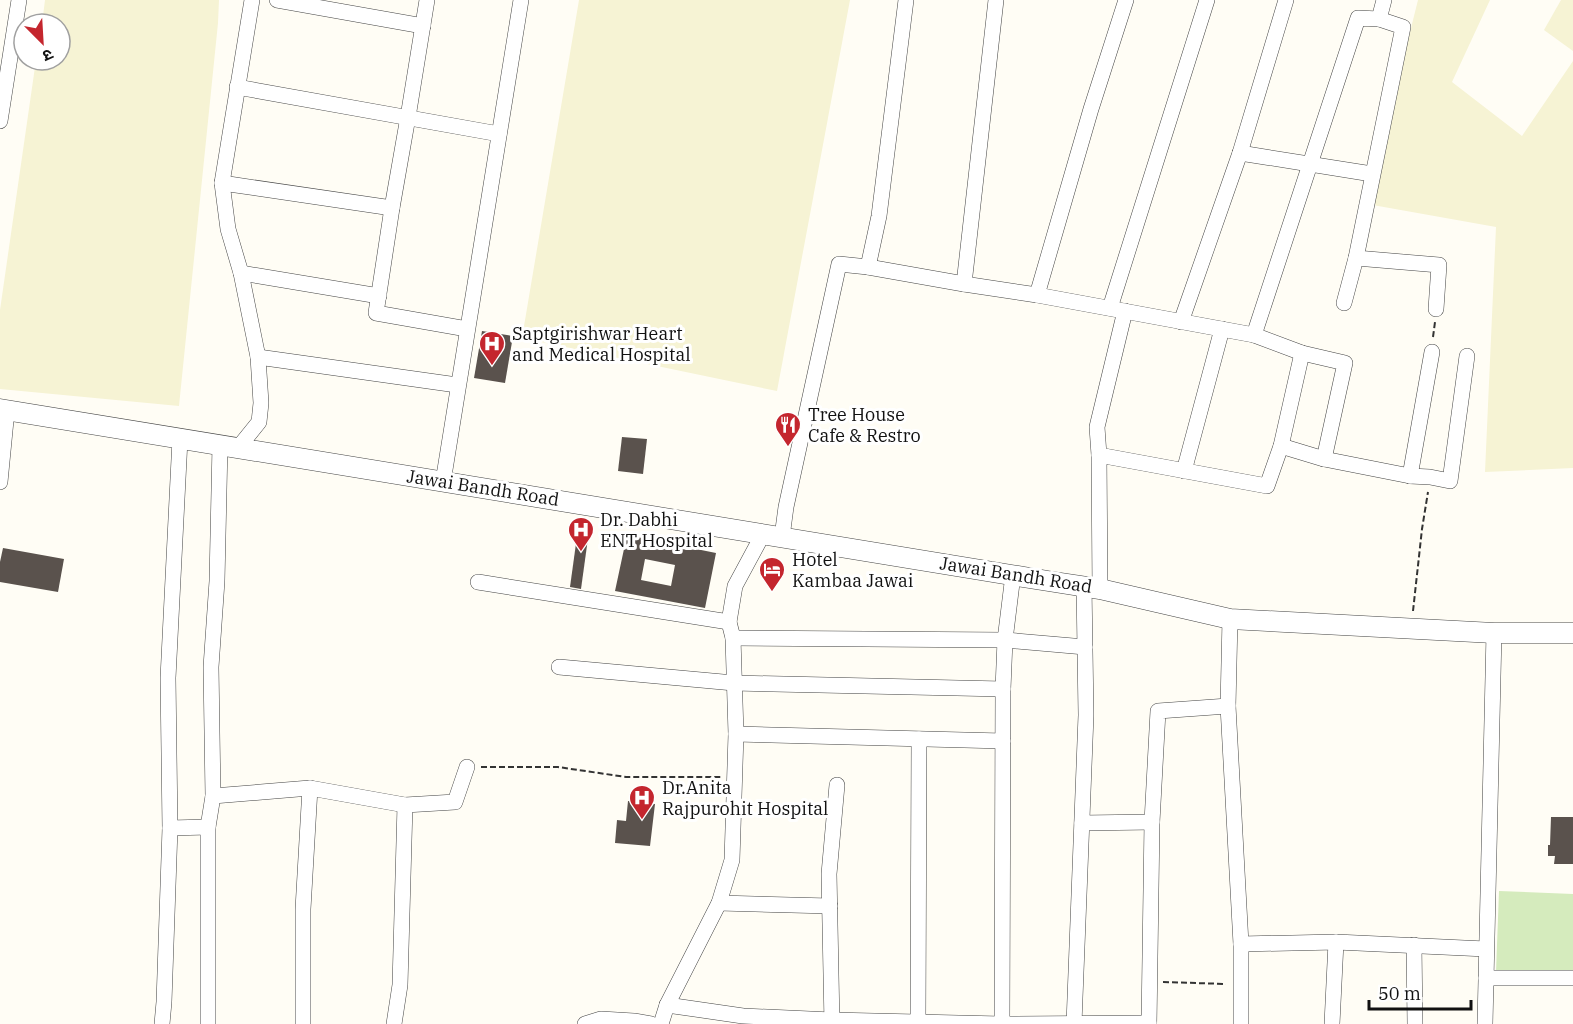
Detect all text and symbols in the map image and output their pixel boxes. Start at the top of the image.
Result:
north arrow [12,12,72,72]
text: उ [39,45,56,67]
place label: Saptgirishwar Heart and Medical Hospital [512,322,691,366]
hospital icon: Saptgirishwar Heart and Medical Hospital [477,329,507,367]
place label: Tree House Cafe & Restro [808,403,921,447]
restaurant icon: Tree House Cafe & Restro [773,410,803,448]
street label: Jawai Bandh Road [405,464,561,511]
place label: Dr. Dabhi ENT Hospital [600,508,713,552]
hospital icon: Dr. Dabhi ENT Hospital [566,515,596,553]
place label: Hotel Kambaa Jawai [792,548,914,592]
street label: Jawai Bandh Road [938,551,1094,598]
hotel icon: Hotel Kambaa Jawai [757,555,787,593]
place label: Dr.Anita Rajpurohit Hospital [662,776,829,820]
hospital icon: Dr.Anita Rajpurohit Hospital [627,783,657,821]
scale bar [1369,973,1471,1011]
text: 50 m [1378,982,1421,1005]

